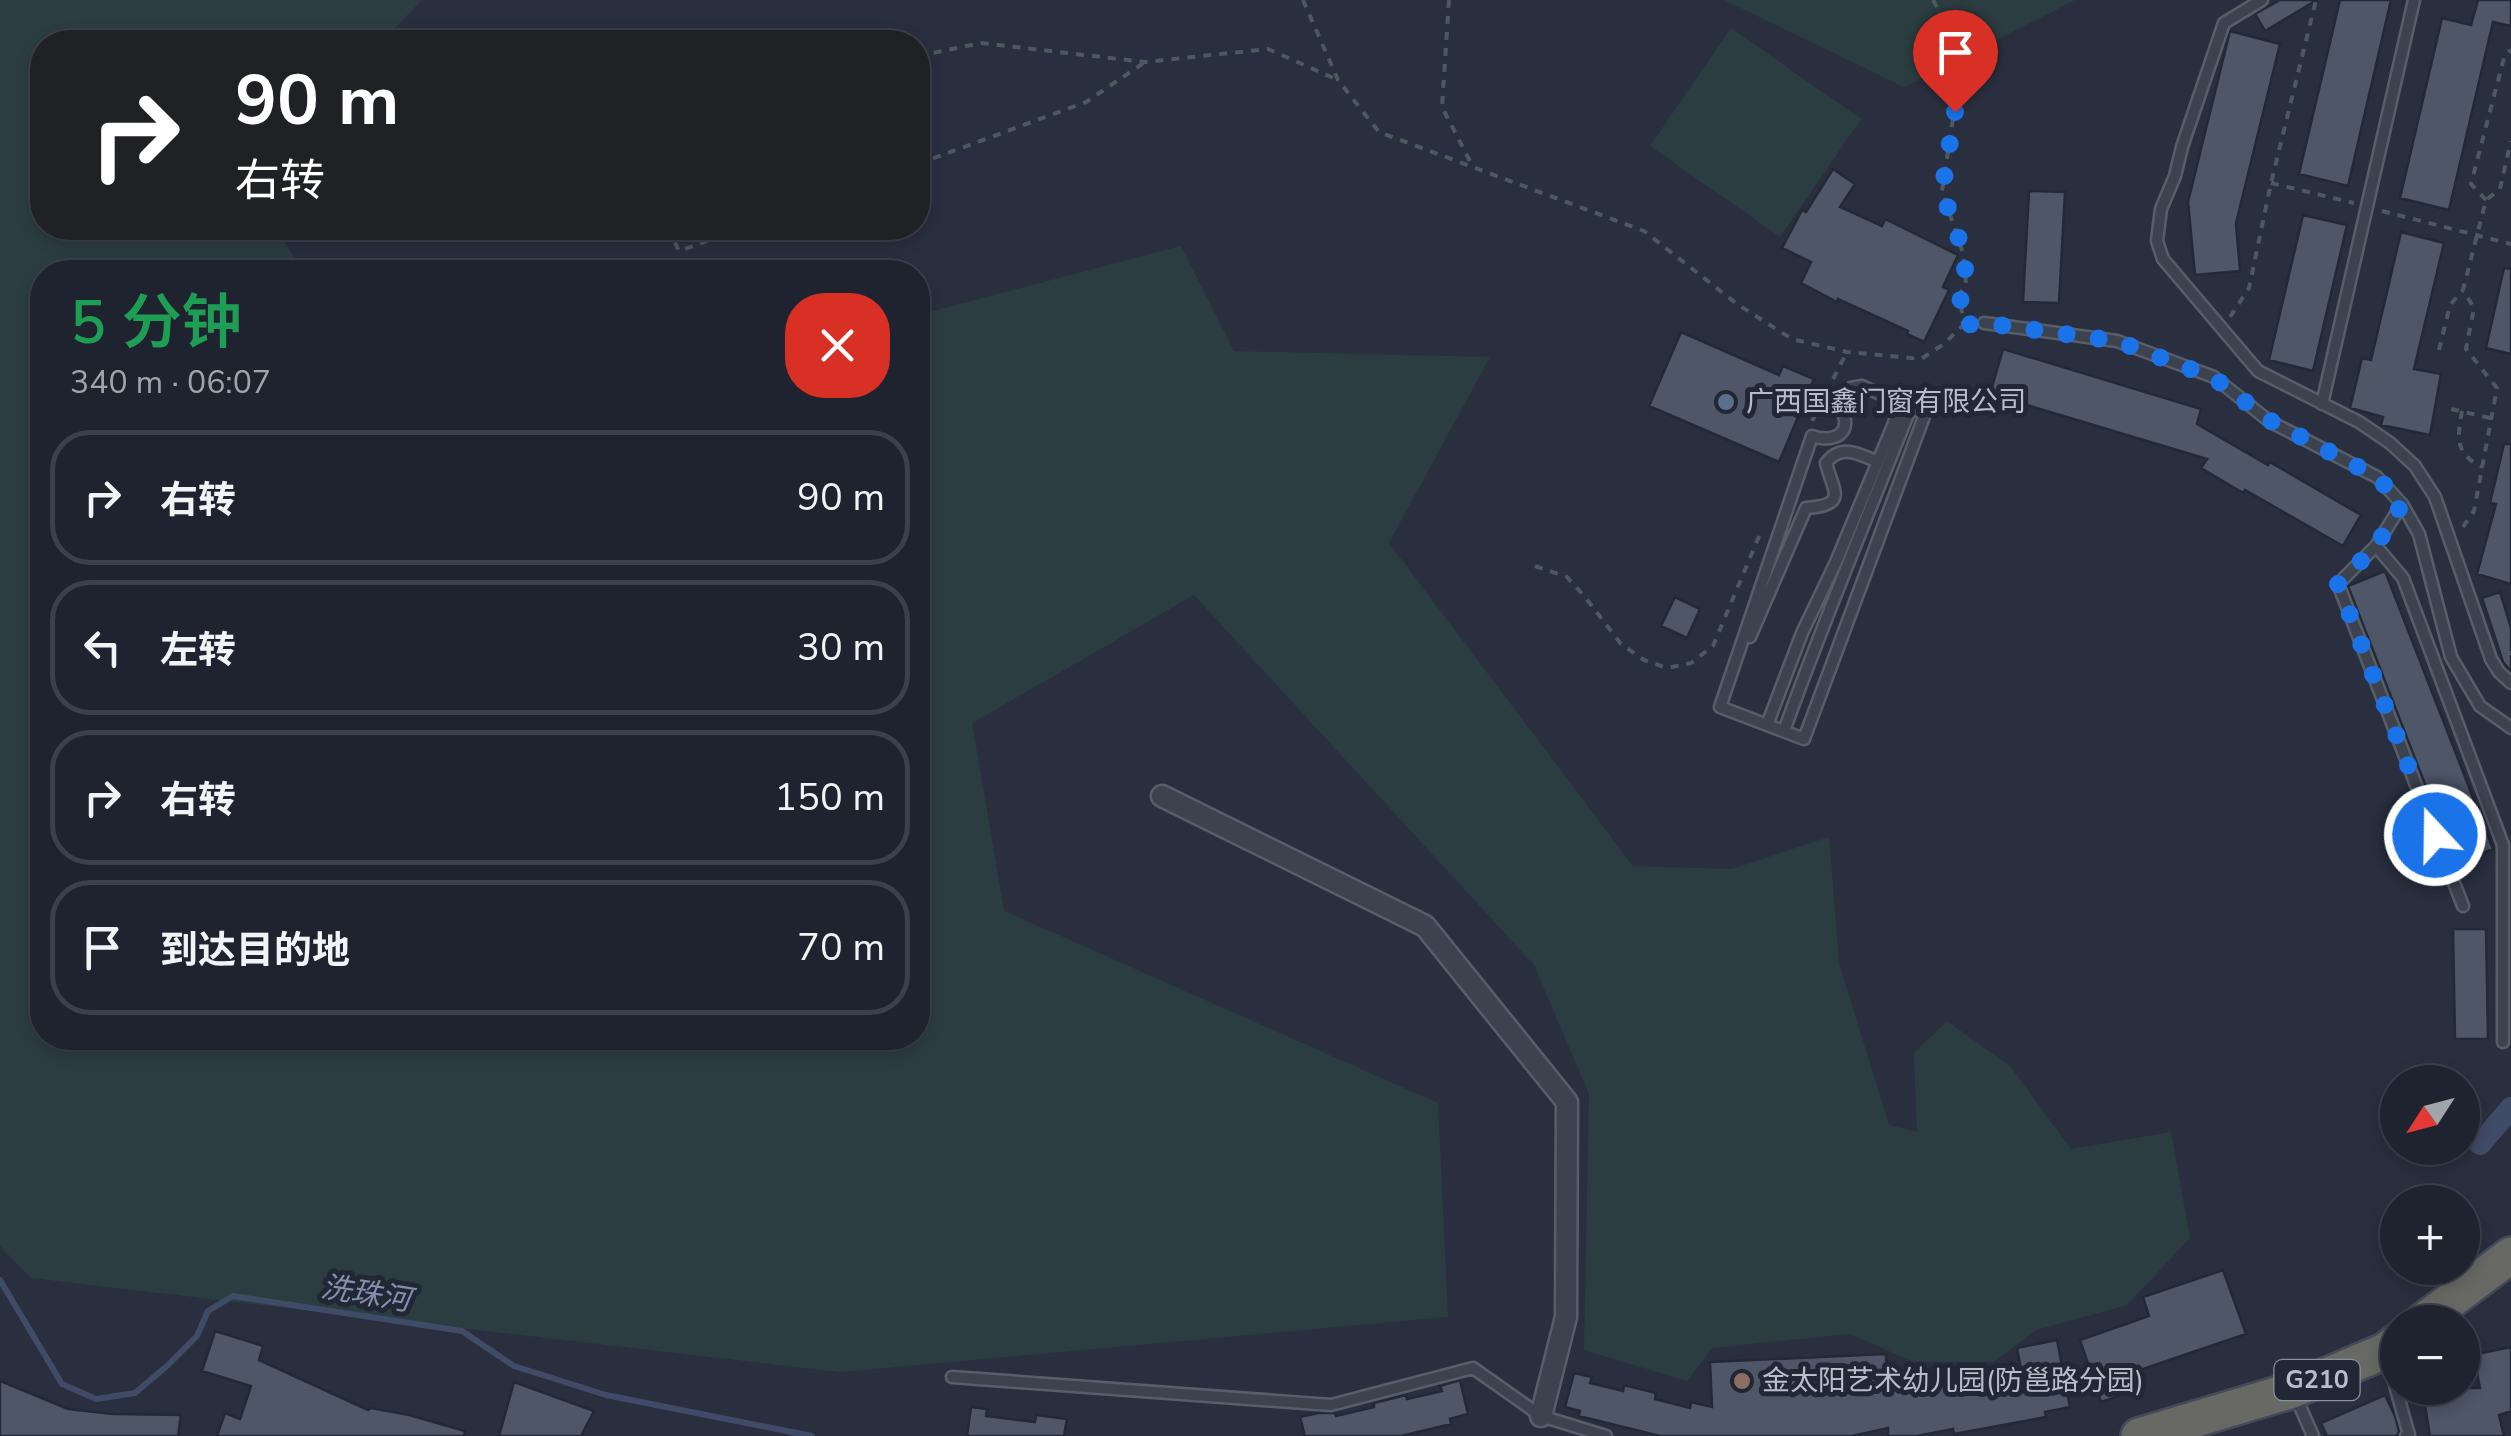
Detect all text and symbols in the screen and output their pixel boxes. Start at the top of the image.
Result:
pin [1913,10,1998,113]
icon: arrive [1928,25,1983,80]
text: 90 m [235,53,399,149]
icon: right [70,70,200,200]
text: 右转 [235,151,325,212]
text: 5 分钟 [70,282,242,364]
button: close [785,293,890,398]
text: 340 m · 06:07 [70,361,271,404]
place label: 广西国鑫门窗有限公司 [1746,383,2026,421]
marker: 广西国鑫门窗有限公司 [1715,391,1737,413]
icon: right [75,470,130,525]
text: 90 m [797,472,885,523]
text: 右转 [160,475,236,526]
icon: left [75,620,130,675]
text: 30 m [797,622,885,673]
text: 左转 [160,625,236,676]
icon: right [75,770,130,825]
text: 150 m [774,772,885,823]
text: 右转 [160,775,236,826]
position arrow [2383,783,2487,887]
icon: arrive [75,920,130,975]
text: 70 m [797,922,885,973]
text: 到达目的地 [160,925,350,976]
north arrow [2380,1065,2480,1165]
map controls [2380,1065,2480,1405]
button: + [2380,1185,2480,1285]
water label: 洗珠河 [318,1267,419,1322]
button: − [2380,1305,2480,1405]
road number: G210 [2274,1360,2360,1400]
place label: 金太阳艺术幼儿园(防邕路分园) [1762,1362,2144,1400]
marker: 金太阳艺术幼儿园(防邕路分园) [1731,1370,1753,1392]

